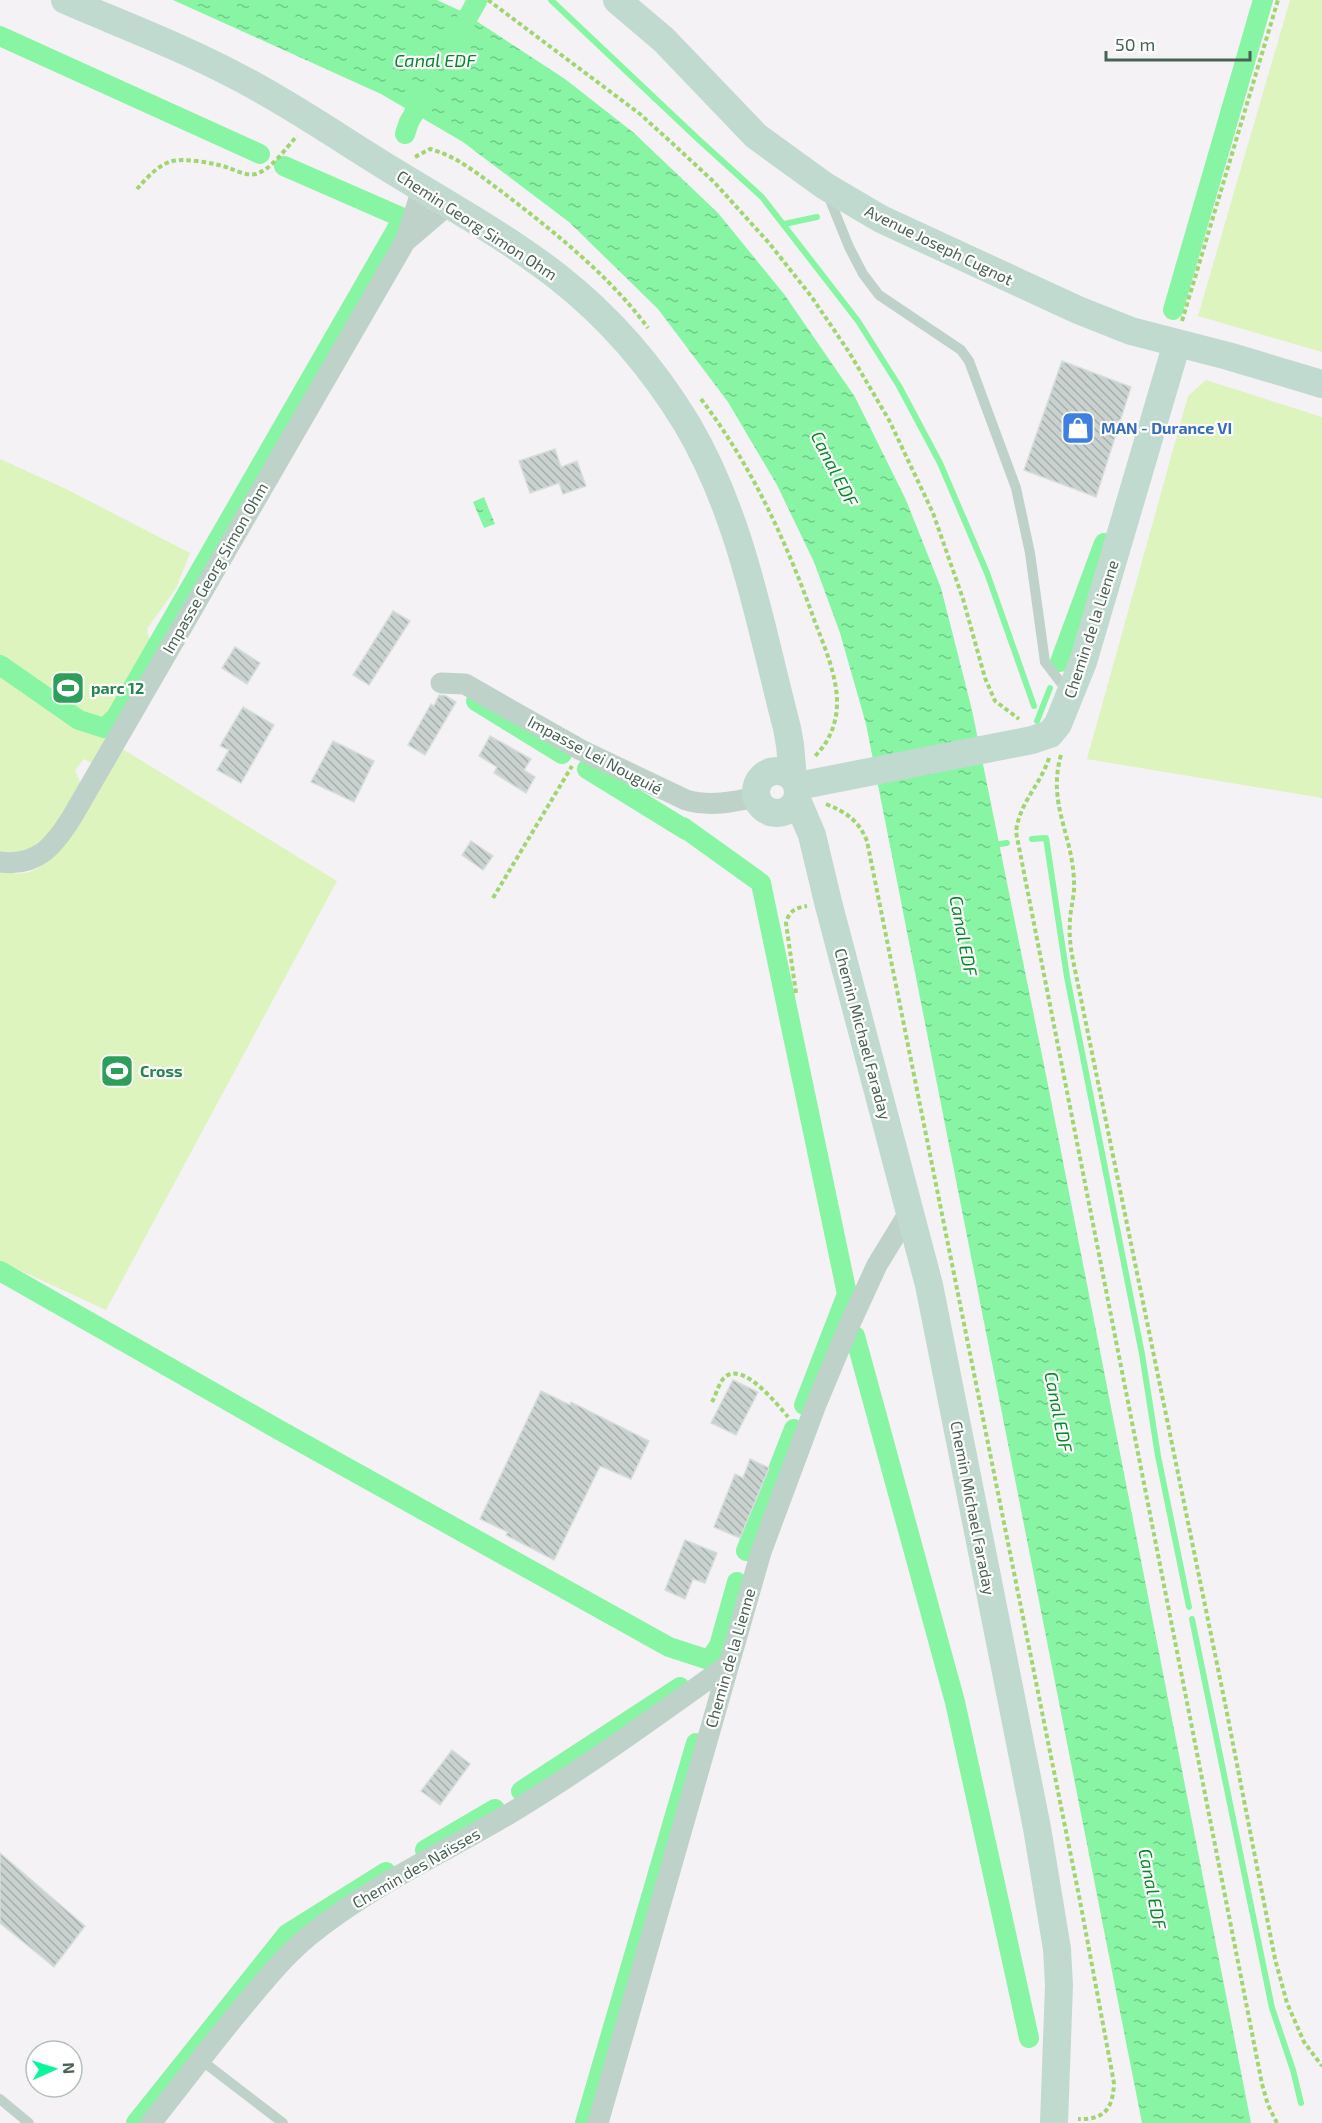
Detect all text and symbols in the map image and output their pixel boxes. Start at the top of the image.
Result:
scale bar [1106,24,1250,62]
text: 50 m [1115,33,1155,55]
water label: Canal EDF [394,49,477,71]
street label: Chemin Georg Simon Ohm [394,166,561,284]
street label: Avenue Joseph Cugnot [862,201,1016,289]
shop icon: MAN - Durance VI [1060,410,1096,446]
place label: MAN - Durance VI [1101,418,1232,437]
water label: Canal EDF [807,427,864,511]
street label: Impasse Georg Simon Ohm [158,479,271,657]
street label: Chemin de la Lienne [1059,557,1122,700]
sports icon: parc 12 [50,670,86,706]
place label: parc 12 [91,678,144,697]
street label: Impasse Lei Nouguié [525,711,666,798]
water label: Canal EDF [945,894,983,979]
street label: Chemin Michael Faraday [831,946,896,1122]
sports icon: Cross [99,1053,135,1089]
place label: Cross [140,1061,183,1080]
water label: Canal EDF [1040,1370,1078,1455]
street label: Chemin Michael Faraday [947,1419,1000,1597]
street label: Chemin de la Lienne [701,1586,759,1730]
street label: Chemin des Naïsses [348,1823,483,1912]
water label: Canal EDF [1134,1847,1172,1932]
north arrow [24,2039,84,2099]
text: N [60,2062,79,2074]

